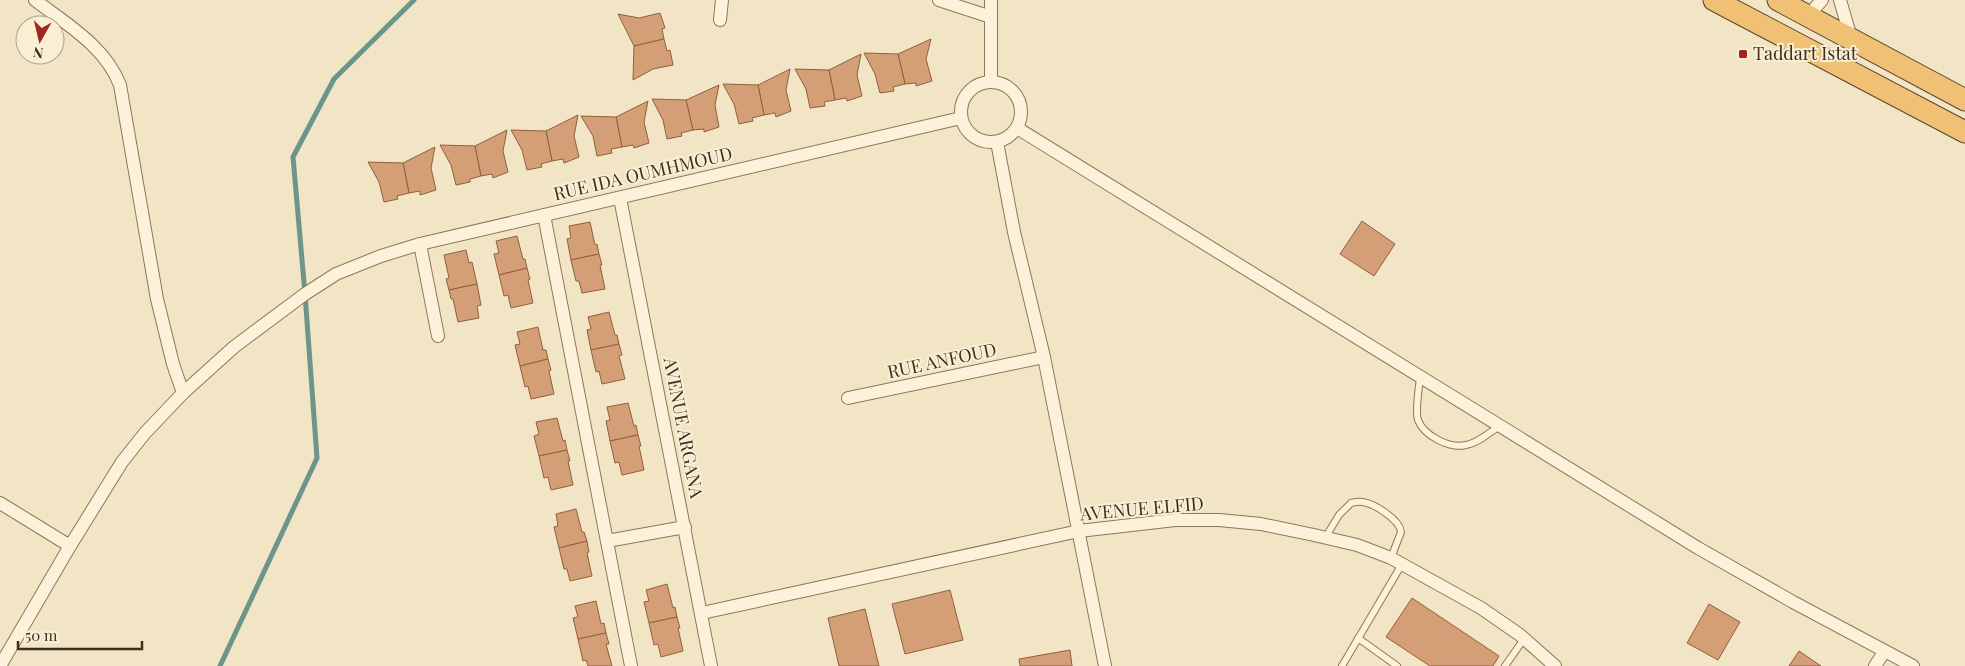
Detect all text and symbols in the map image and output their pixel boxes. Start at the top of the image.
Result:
north arrow [15,15,65,65]
place label: Taddart Istat [1753,41,1858,65]
text: N [32,43,44,63]
marker: Taddart Istat [1737,48,1749,60]
street label: RUE IDA OUMHMOUD [551,141,734,205]
street label: RUE ANFOUD [885,337,999,383]
street label: AVENUE ARGANA [658,354,710,501]
street label: AVENUE ELFID [1078,491,1205,525]
scale bar [18,618,141,650]
text: 50 m [25,625,58,645]

